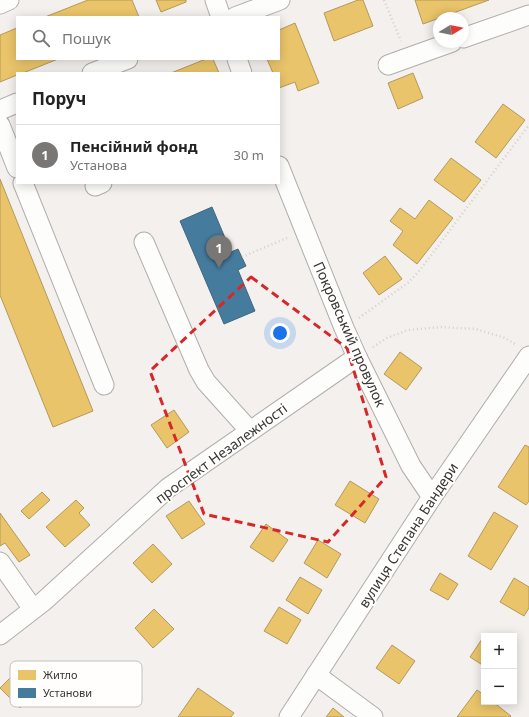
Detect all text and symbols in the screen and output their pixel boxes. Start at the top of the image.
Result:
north arrow [433,12,469,48]
search box [16,16,280,60]
icon: search [30,27,52,49]
text: Пошук [62,28,111,48]
text: Поруч [32,87,86,110]
text: Пенсійний фонд [70,136,197,156]
text: 1 [41,146,49,164]
text: 30 m [234,146,264,164]
text: Установа [70,156,127,174]
pin: 1 [206,235,232,268]
street label: Покровський провулок [309,258,391,410]
your location [270,323,290,343]
street label: проспект Незалежності [151,399,291,507]
street label: вулиця Степана Бандери [354,459,462,611]
map controls [481,633,517,705]
button: + [481,633,517,669]
legend [10,661,142,707]
text: Житло [43,667,78,682]
button: − [481,669,517,705]
text: Установи [43,685,92,700]

